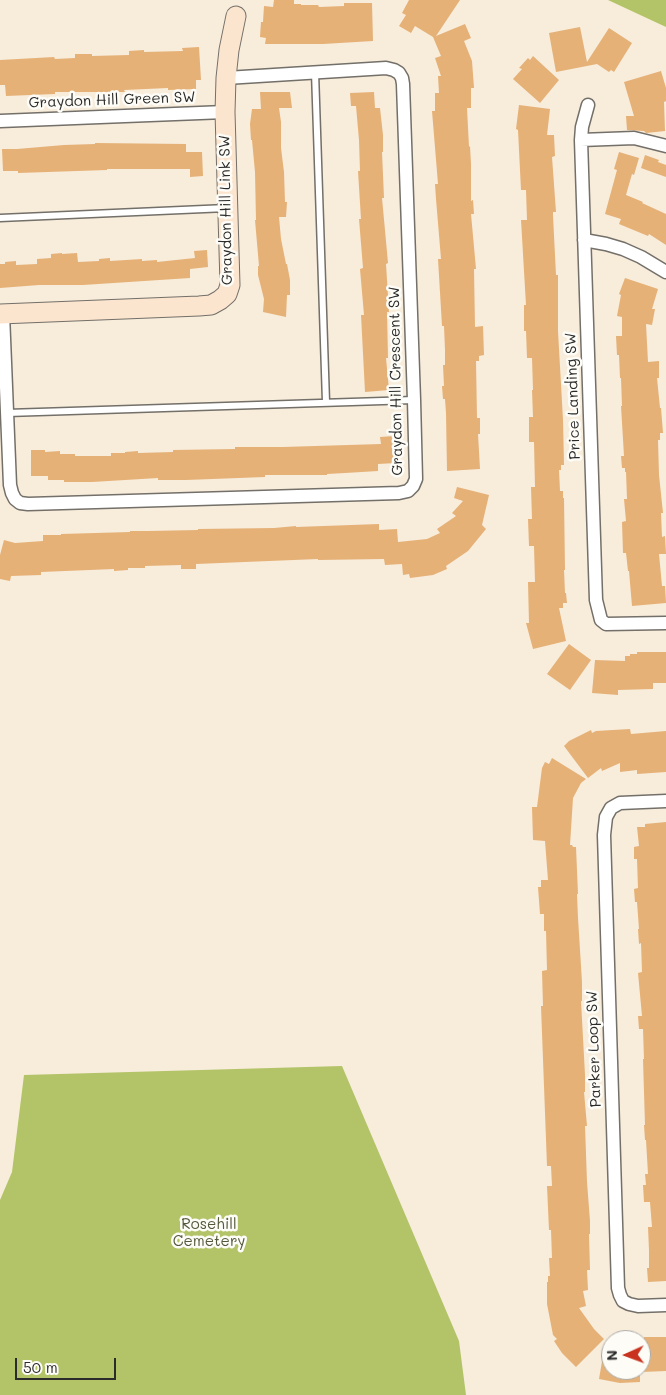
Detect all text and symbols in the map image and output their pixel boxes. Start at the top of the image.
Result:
street label: Graydon Hill Green SW [28,88,196,112]
street label: Graydon Hill Link SW [216,135,236,285]
street label: Graydon Hill Crescent SW [385,286,407,476]
street label: Price Landing SW [562,332,584,460]
street label: Parker Loop SW [583,990,605,1108]
park label: Rosehill Cemetery [173,1215,245,1250]
north arrow [601,1330,651,1380]
scale bar [18,1348,119,1380]
text: N [602,1350,621,1361]
text: 50 m [23,1357,58,1377]

